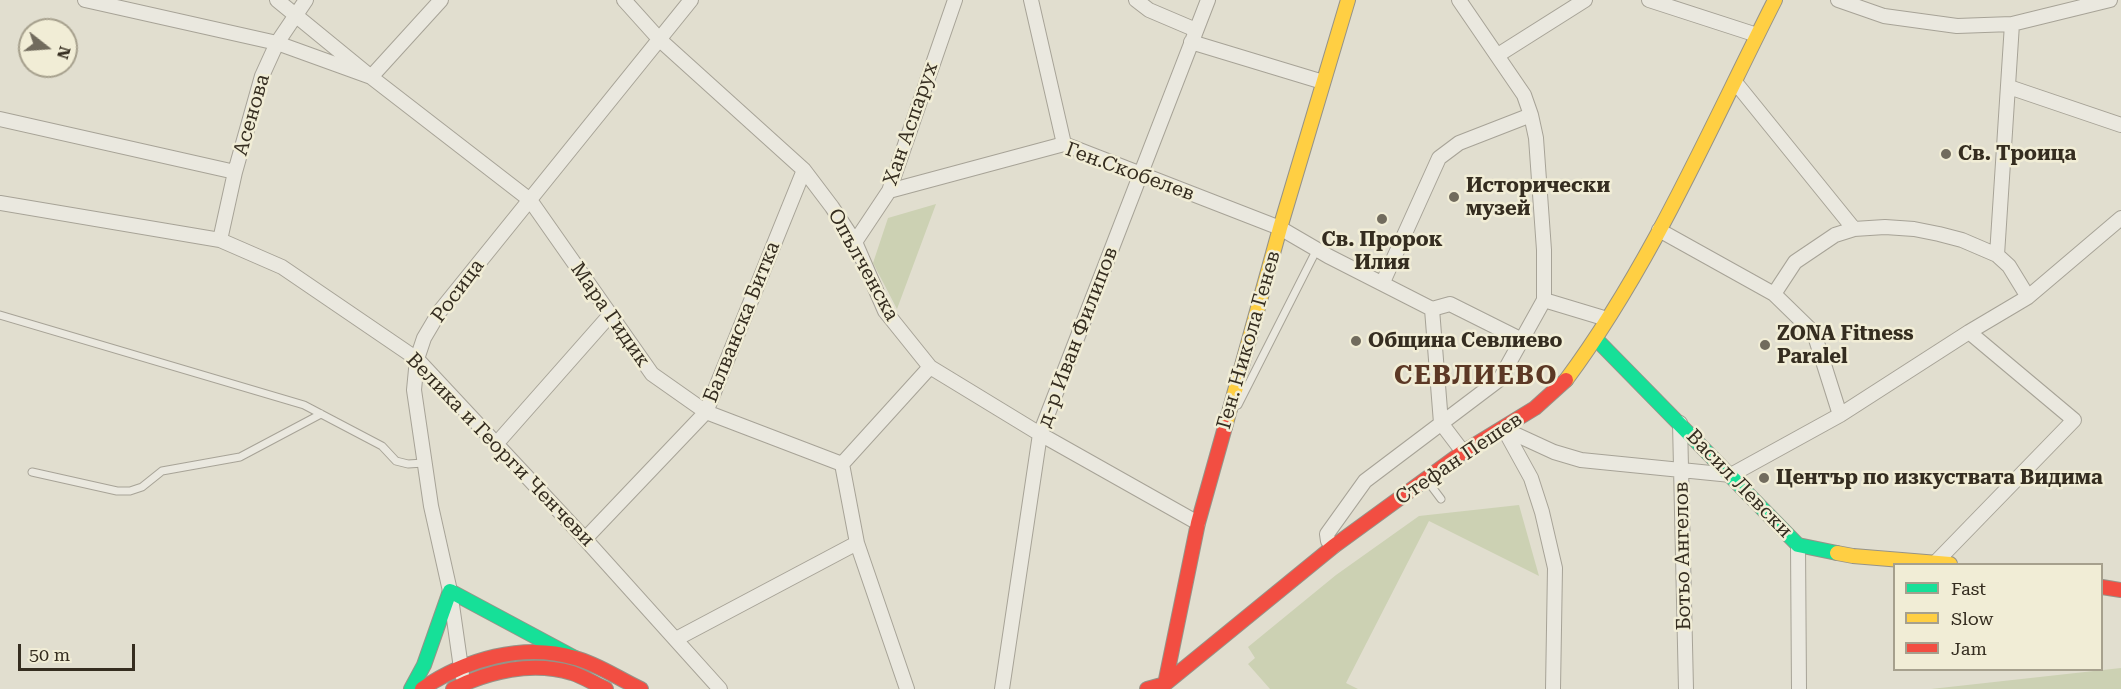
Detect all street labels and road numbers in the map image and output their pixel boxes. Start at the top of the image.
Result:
street label: Хан Аспарух [879,59,943,189]
street label: Асенова [229,72,275,158]
street label: Ген.Скобелев [1062,138,1198,206]
street label: Опълченска [822,205,904,325]
street label: Балванска Битка [699,238,785,406]
street label: д-р Иван Филипов [1033,244,1123,430]
street label: Ген. Никола Генев [1212,248,1286,432]
street label: Росица [426,255,490,327]
street label: Мара Гидик [565,258,655,372]
street label: Велика и Георги Ченчеви [401,348,599,552]
street label: Стефан Пешев [1391,408,1527,510]
street label: Васил Левски [1681,425,1797,543]
street label: Ботьо Ангелов [1670,481,1696,631]

